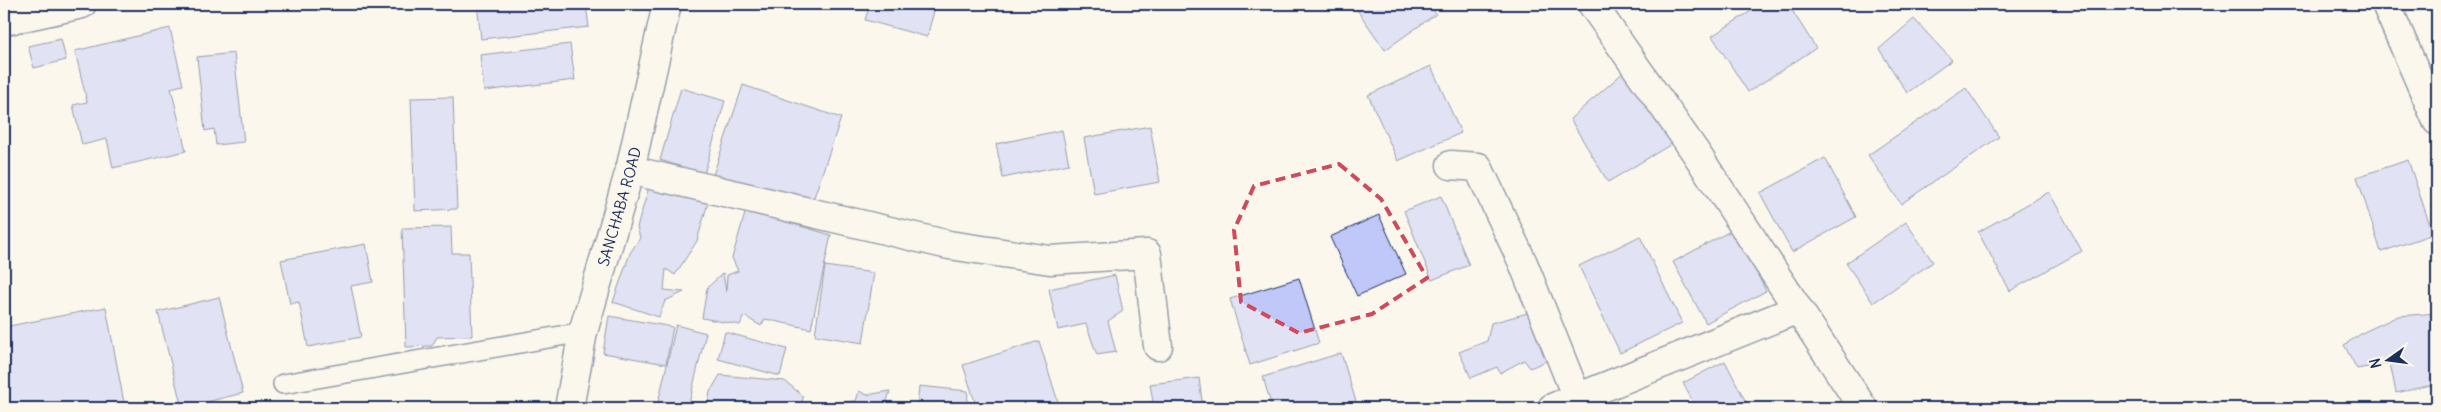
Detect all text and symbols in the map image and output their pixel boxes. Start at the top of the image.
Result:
street label: SANCHABA ROAD [593,145,644,268]
north arrow [2364,334,2414,384]
text: N [2365,356,2385,370]

